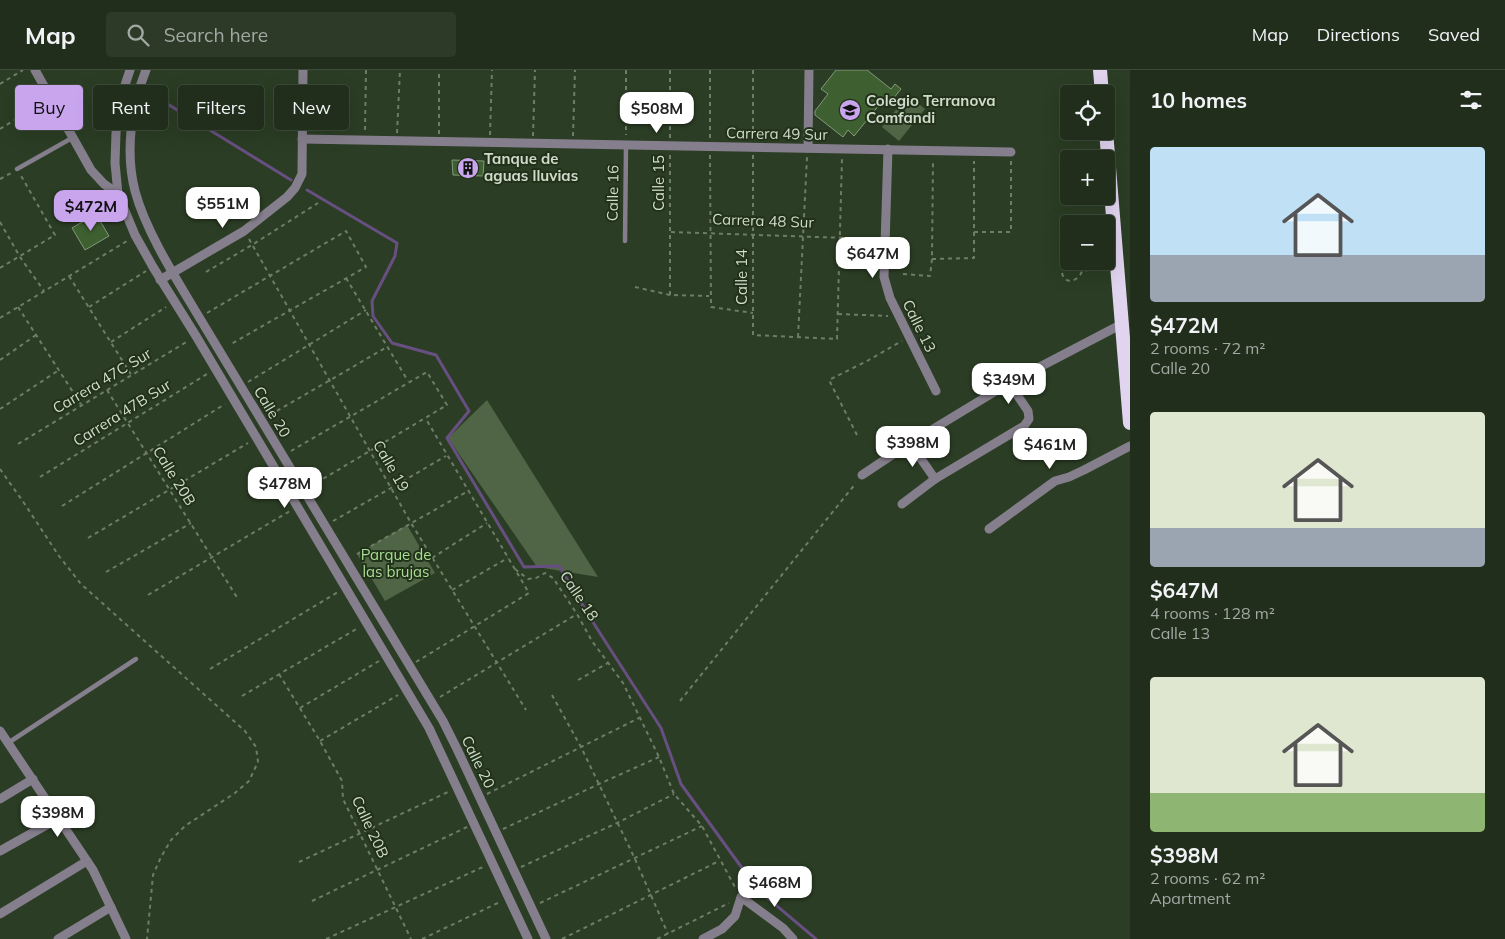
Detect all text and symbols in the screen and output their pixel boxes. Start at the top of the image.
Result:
search box [106,12,456,57]
text: Map [25,20,76,50]
icon: search [124,21,152,49]
text: Search here [164,23,268,47]
text: Map [1252,23,1289,46]
text: Directions [1317,23,1400,46]
text: Saved [1428,23,1480,46]
chip: Buy [15,85,83,130]
chip: Rent [93,85,168,130]
chip: Filters [178,85,264,130]
chip: New [274,85,349,130]
map controls [1060,85,1115,270]
button: locate [1060,85,1115,140]
icon: filters [1457,86,1485,114]
text: 10 homes [1150,87,1247,113]
place label: Colegio Terranova Comfandi [866,91,995,127]
pin: $508M [622,92,692,134]
text: $508M [631,98,683,118]
school or university icon: Colegio Terranova Comfandi [838,98,862,122]
street label: Carrera 49 Sur [726,123,829,144]
place label: Tanque de aguas lluvias [484,149,578,185]
button: + [1060,150,1115,205]
street label: Calle 15 [649,155,668,211]
building icon: Tanque de aguas lluvias [456,156,480,180]
street label: Calle 16 [603,165,622,221]
icon: home [1273,180,1363,270]
pin: $551M [188,186,258,229]
pin: $472M [56,190,126,232]
text: $551M [197,193,249,213]
text: $472M [65,196,117,216]
street label: Carrera 48 Sur [712,209,815,232]
button: − [1060,215,1115,270]
pin: $647M [838,236,908,279]
text: $647M [847,243,899,263]
street label: Calle 14 [732,249,751,305]
street label: Calle 13 [899,296,940,355]
text: $472M [1150,312,1219,338]
text: 2 rooms · 72 m² [1150,338,1265,358]
street label: Carrera 47C Sur [49,343,155,418]
text: Calle 20 [1150,358,1210,378]
pin: $349M [974,362,1044,405]
text: $349M [983,369,1035,389]
street label: Carrera 47B Sur [69,375,175,450]
street label: Calle 20 [250,383,295,441]
pin: $398M [878,426,948,468]
pin: $461M [1015,428,1085,470]
text: $398M [887,432,939,452]
text: $461M [1024,434,1076,454]
street label: Calle 19 [369,437,414,495]
street label: Calle 20B [149,443,200,509]
icon: home [1273,445,1363,535]
pin: $478M [250,466,320,509]
text: $478M [259,473,311,493]
park label: Parque de las brujas [361,545,431,581]
street label: Calle 18 [556,567,603,624]
text: $647M [1150,577,1219,603]
text: 4 rooms · 128 m² [1150,603,1275,623]
text: Calle 13 [1150,623,1210,643]
icon: home [1273,710,1363,800]
street label: Calle 20 [458,732,499,791]
street label: Calle 20B [348,793,393,861]
pin: $398M [23,796,93,838]
text: $398M [32,802,84,822]
text: $398M [1150,842,1219,868]
pin: $468M [740,866,810,908]
text: 2 rooms · 62 m² [1150,868,1265,888]
text: $468M [749,872,801,892]
text: Apartment [1150,888,1231,908]

